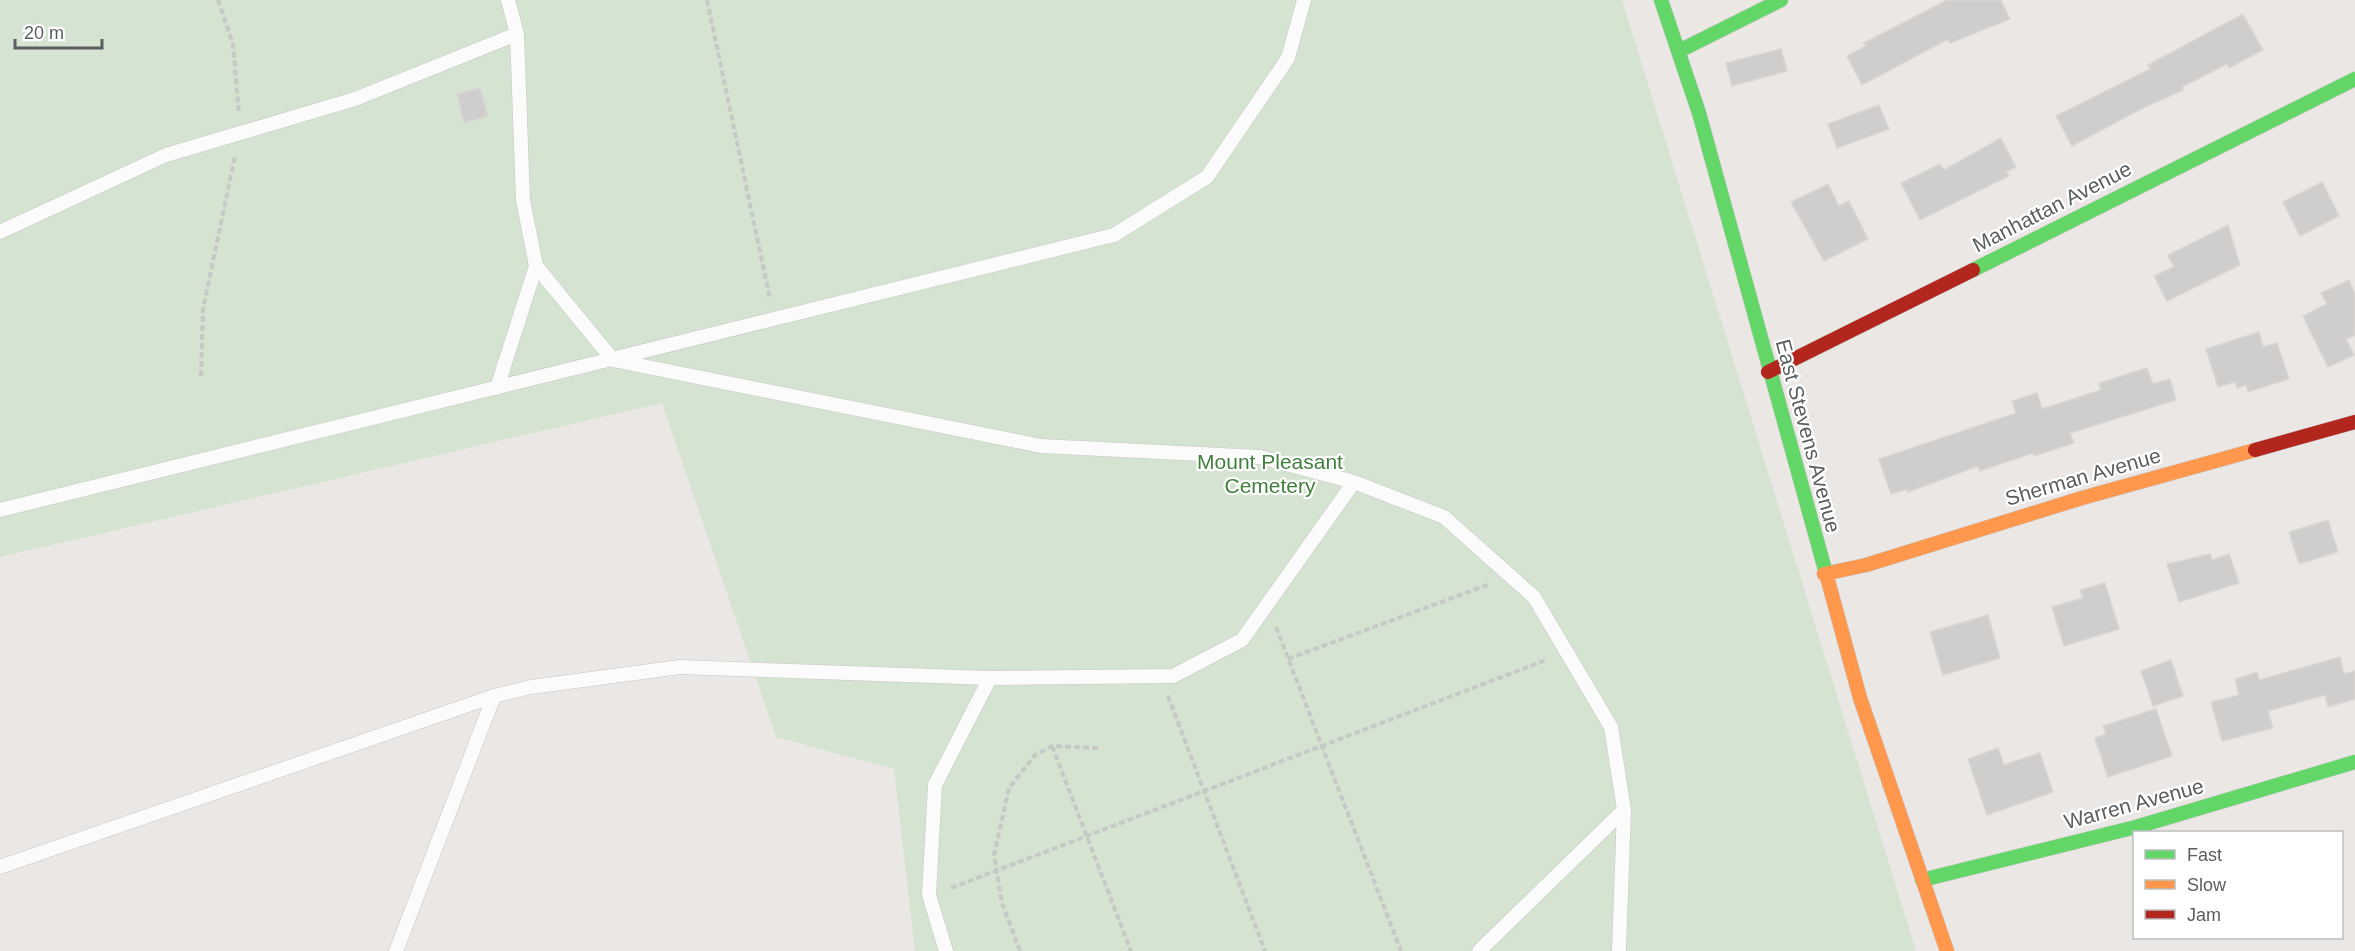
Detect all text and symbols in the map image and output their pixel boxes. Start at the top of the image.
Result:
scale bar [15,12,102,50]
text: 20 m [24,23,64,43]
street label: Manhattan Avenue [1969,157,2135,256]
street label: East Stevens Avenue [1772,337,1845,535]
street label: Sherman Avenue [2002,443,2163,510]
park label: Mount Pleasant Cemetery [1197,450,1343,497]
street label: Warren Avenue [2062,774,2206,833]
legend [2133,831,2343,939]
text: Fast [2187,845,2222,865]
text: Slow [2187,875,2227,895]
text: Jam [2187,905,2221,925]

